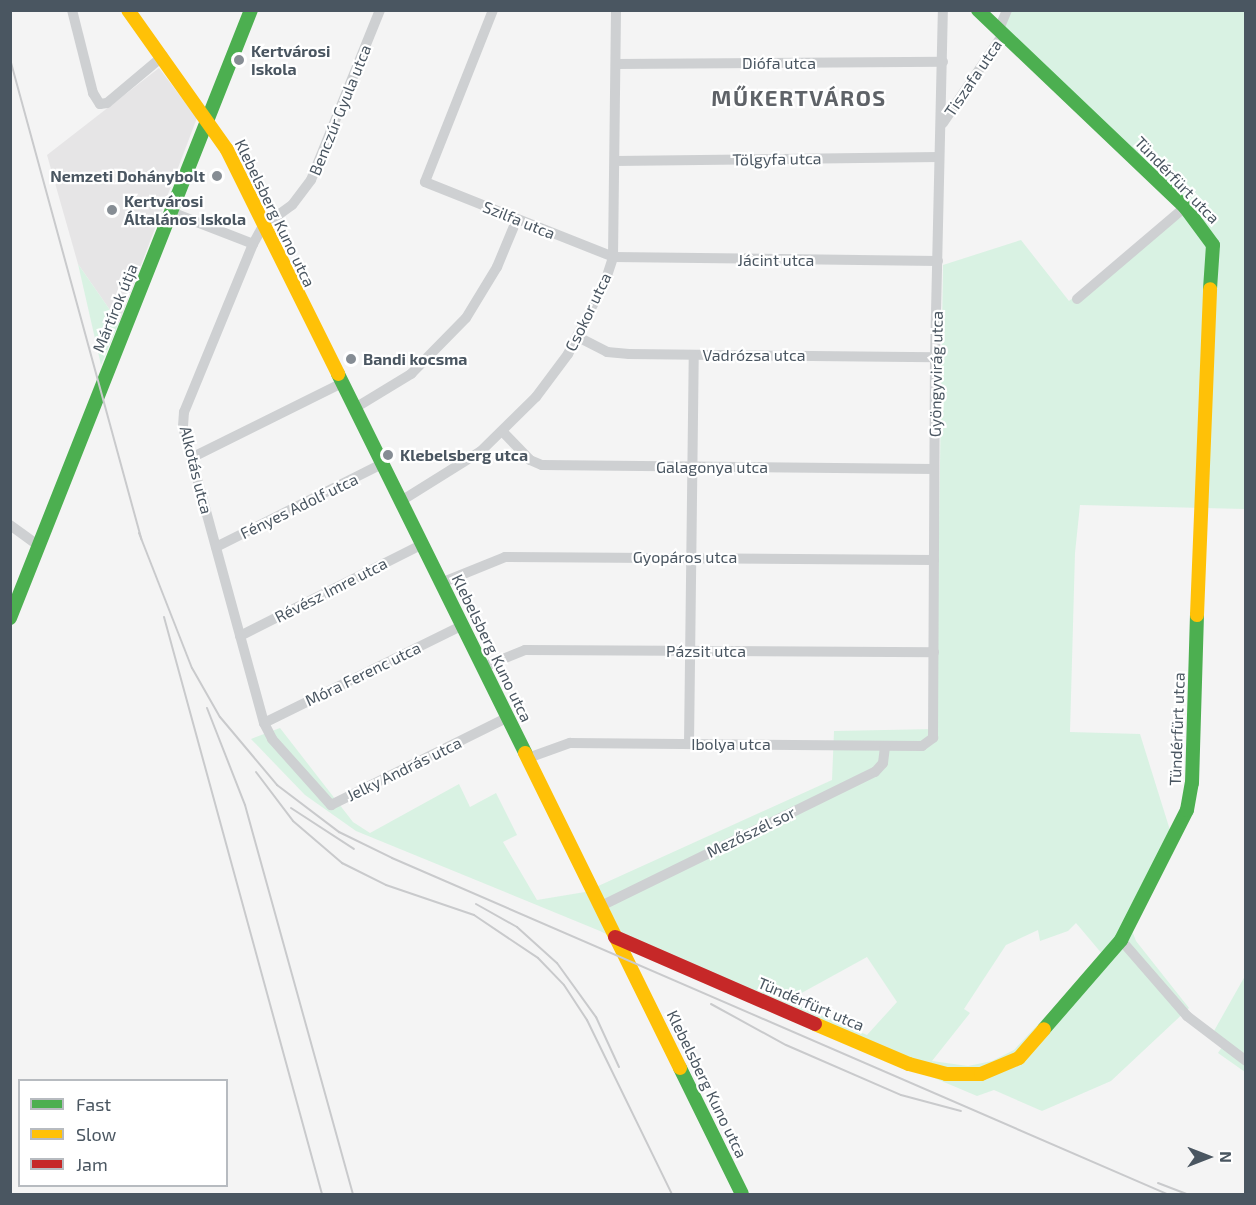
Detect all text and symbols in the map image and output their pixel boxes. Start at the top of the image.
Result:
street label: Tiszafa utca [940,36,1006,120]
place label: Kertvárosi Iskola [251,41,330,79]
street label: Benczúr Gyula utca [305,42,375,178]
marker: Kertvárosi Iskola [232,53,246,67]
street label: Diófa utca [742,53,816,73]
district label: MŰKERTVÁROS [711,85,887,111]
street label: Tündérfürt utca [1131,132,1223,228]
street label: Klebelsberg Kuno utca [231,136,319,290]
street label: Tölgyfa utca [732,149,822,169]
place label: Nemzeti Dohánybolt [50,166,205,186]
marker: Nemzeti Dohánybolt [210,169,224,183]
place label: Kertvárosi Általános Iskola [124,191,246,229]
street label: Szilfa utca [480,197,558,243]
marker: Kertvárosi Általános Iskola [105,203,119,217]
street label: Jácint utca [738,250,814,270]
street label: Mártírok útja [88,261,142,355]
street label: Csokor utca [561,270,615,354]
street label: Gyöngyvirág utca [925,311,947,437]
street label: Vadrózsa utca [703,345,805,365]
place label: Bandi kocsma [363,349,467,369]
marker: Bandi kocsma [344,352,358,366]
street label: Alkotás utca [176,424,216,516]
place label: Klebelsberg utca [400,445,528,465]
marker: Klebelsberg utca [381,448,395,462]
street label: Galagonya utca [656,457,768,477]
street label: Fényes Adolf utca [237,469,361,543]
street label: Gyopáros utca [633,547,737,567]
street label: Révész Imre utca [272,553,390,627]
street label: Klebelsberg Kuno utca [448,571,536,725]
street label: Móra Ferenc utca [302,638,424,710]
street label: Pázsit utca [666,641,746,661]
street label: Tündérfürt utca [1165,672,1189,786]
street label: Jelky András utca [343,733,465,805]
street label: Ibolya utca [691,734,771,754]
street label: Mezőszél sor [703,802,799,862]
street label: Tündérfürt utca [755,973,867,1035]
street label: Klebelsberg Kuno utca [663,1007,751,1161]
legend [18,1079,228,1187]
text: Fast [76,1093,111,1115]
text: Slow [76,1123,116,1145]
north arrow [1178,1127,1238,1187]
text: N [1217,1151,1236,1163]
text: Jam [76,1153,108,1175]

